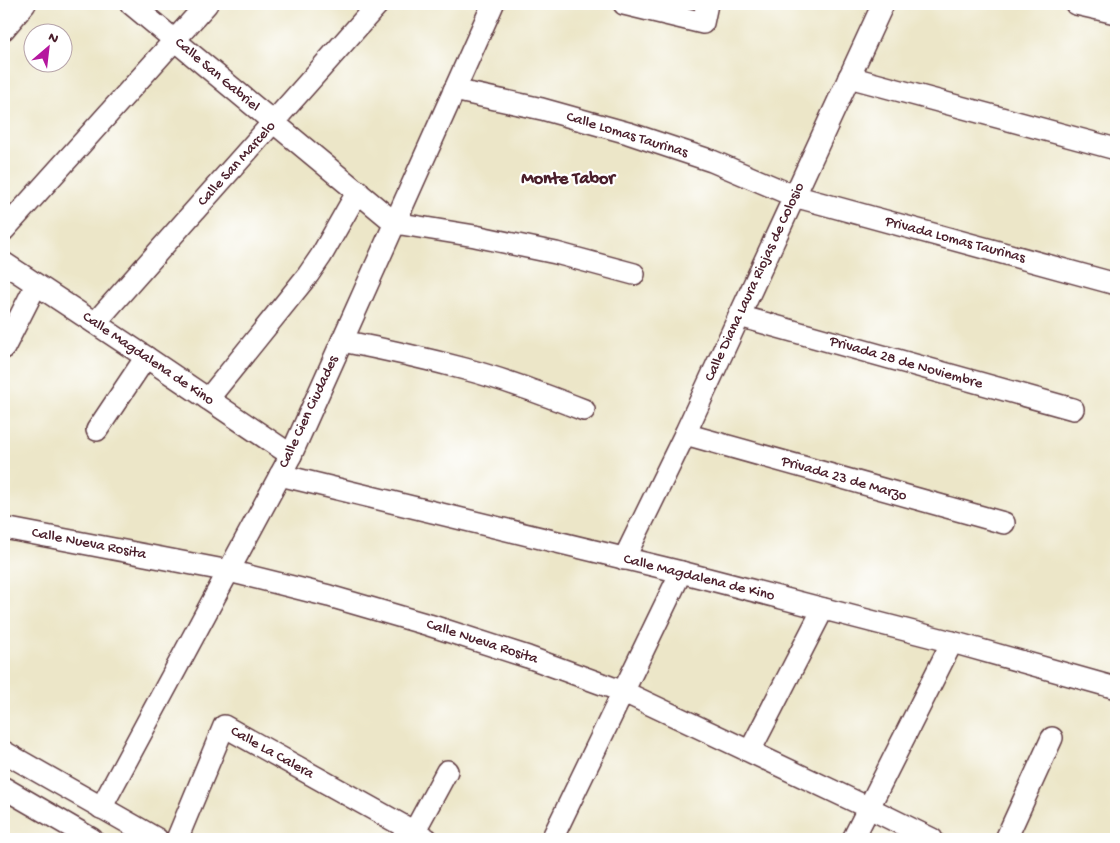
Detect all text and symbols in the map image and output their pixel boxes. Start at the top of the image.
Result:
north arrow [22,22,72,72]
text: N [45,29,61,48]
street label: Calle San Gabriel [171,34,263,116]
street label: Calle Lomas Taurinas [564,108,691,162]
street label: Calle San Marcelo [194,118,280,210]
district label: Monte Tabor [521,169,617,190]
street label: Calle Diana Laura Riojas de Colosio [701,180,809,384]
street label: Privada Lomas Taurinas [882,212,1028,268]
street label: Calle Magdalena de Kino [79,308,218,410]
street label: Privada 28 de Noviembre [826,332,985,394]
street label: Calle Cien Ciudades [275,353,343,471]
street label: Privada 23 de Marzo [778,452,909,506]
street label: Calle Nueva Rosita [30,524,148,564]
street label: Calle Magdalena de Kino [621,550,777,606]
street label: Calle Nueva Rosita [424,615,541,669]
street label: Calle La Calera [227,723,318,784]

